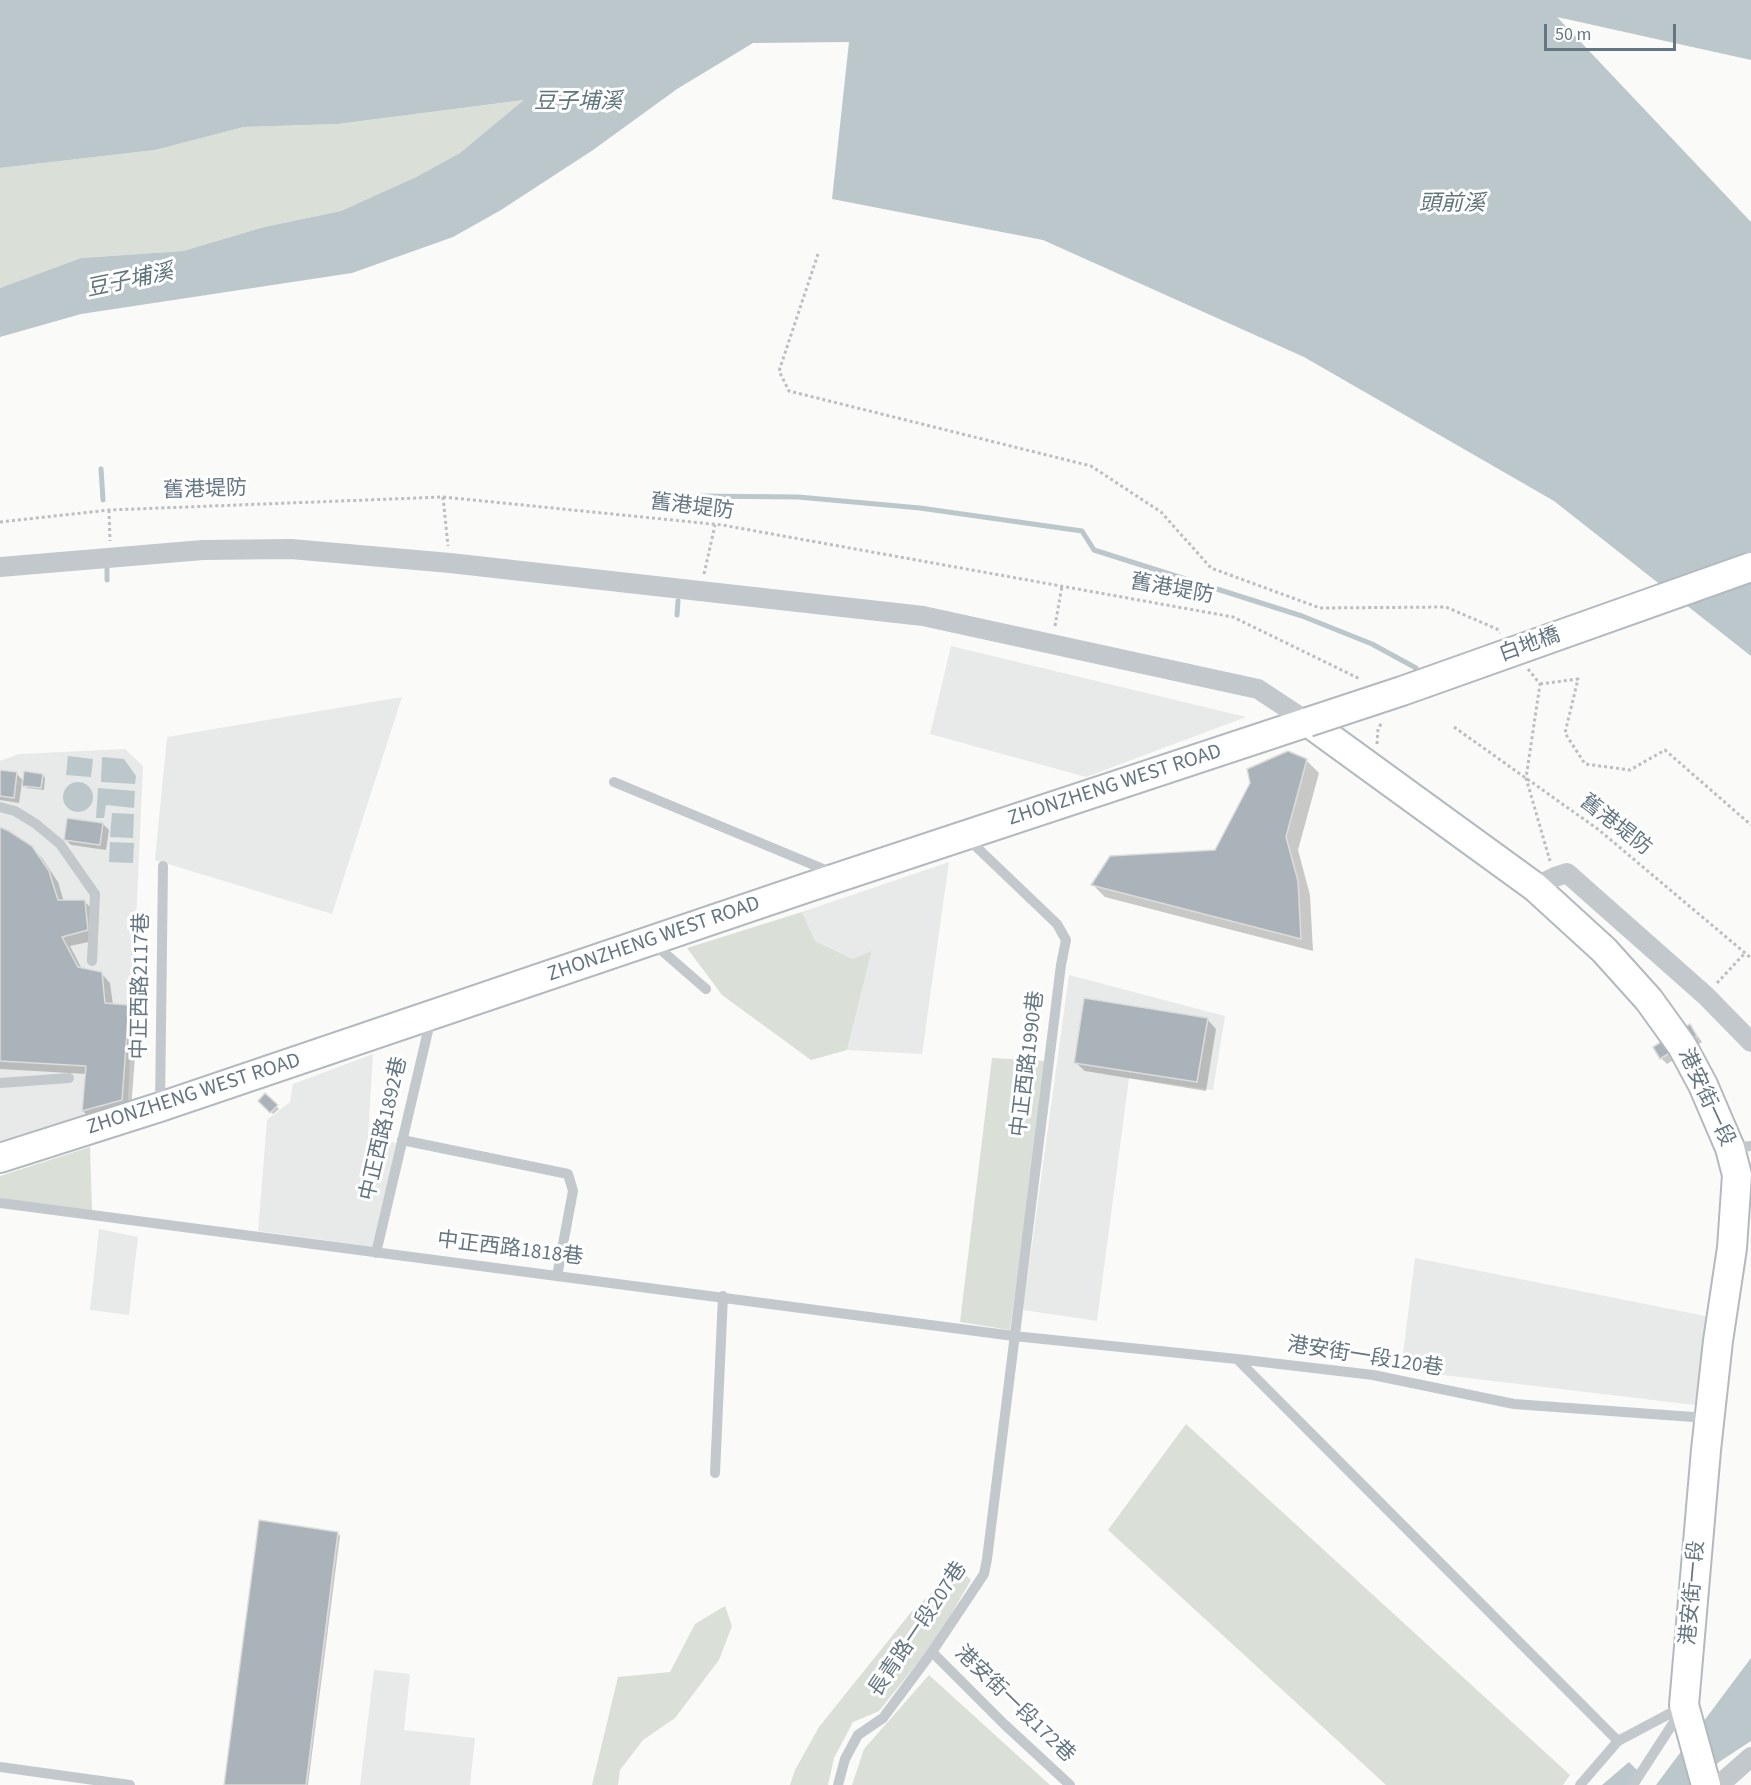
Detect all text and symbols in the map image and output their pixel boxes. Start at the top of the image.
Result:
scale bar [1547,12,1679,50]
text: 50 m [1555,22,1591,47]
water label: 豆子埔溪 [534,90,622,116]
water label: 頭前溪 [1419,192,1485,218]
water label: 豆子埔溪 [84,260,176,304]
street label: 舊港堤防 [163,477,247,505]
street label: 舊港堤防 [649,490,735,526]
street label: 舊港堤防 [1128,570,1216,610]
street label: 白地橋 [1496,623,1564,669]
street label: ZHONZHENG WEST ROAD [1005,740,1225,832]
street label: 舊港堤防 [1574,790,1656,862]
street label: ZHONZHENG WEST ROAD [544,892,764,988]
street label: 中正西路2117巷 [128,912,156,1060]
street label: 中正西路1990巷 [1008,990,1050,1138]
street label: 港安街一段 [1671,1045,1739,1151]
street label: ZHONZHENG WEST ROAD [84,1049,304,1141]
street label: 中正西路1892巷 [356,1055,414,1203]
street label: 中正西路1818巷 [436,1229,584,1271]
street label: 港安街一段120巷 [1285,1333,1445,1383]
street label: 港安街一段 [1677,1540,1711,1646]
street label: 長青路一段207巷 [865,1558,973,1702]
street label: 港安街一段172巷 [949,1641,1079,1769]

